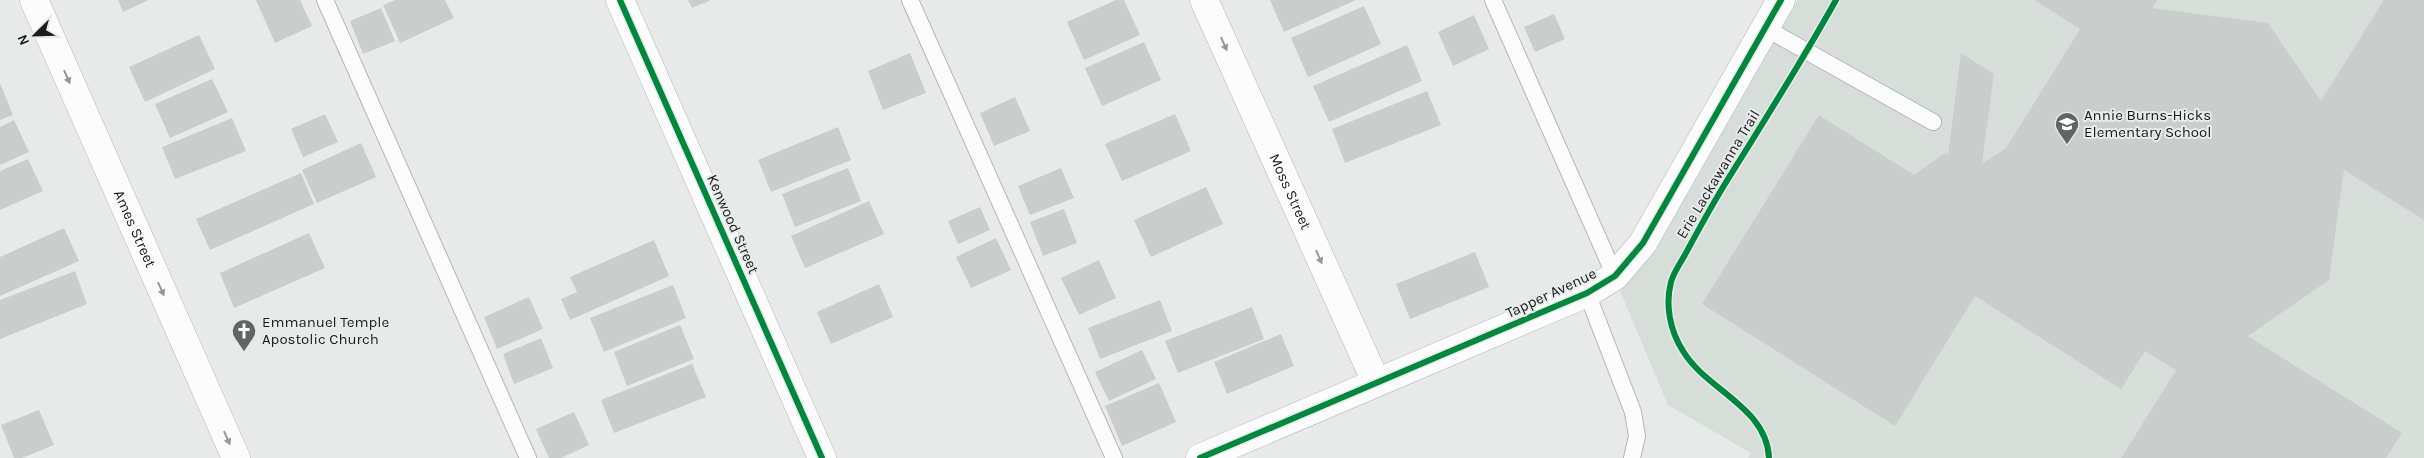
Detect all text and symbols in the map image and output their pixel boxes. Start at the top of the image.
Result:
north arrow [10,10,60,60]
text: N [14,32,33,48]
one-way arrow [1220,37,1229,52]
one-way arrow [64,70,72,84]
street label: Erie Lackawanna Trail [1672,106,1764,242]
place label: Annie Burns-Hicks Elementary School [2084,106,2211,141]
school or university icon: Annie Burns-Hicks Elementary School [2054,111,2080,145]
street label: Moss Street [1265,151,1315,233]
street label: Kenwood Street [703,172,763,277]
street label: Ames Street [110,187,160,271]
one-way arrow [1316,250,1324,264]
street label: Tapper Avenue [1503,264,1599,322]
one-way arrow [158,282,166,296]
place label: Emmanuel Temple Apostolic Church [262,313,389,348]
church icon: Emmanuel Temple Apostolic Church [231,318,257,352]
one-way arrow [223,431,231,445]

